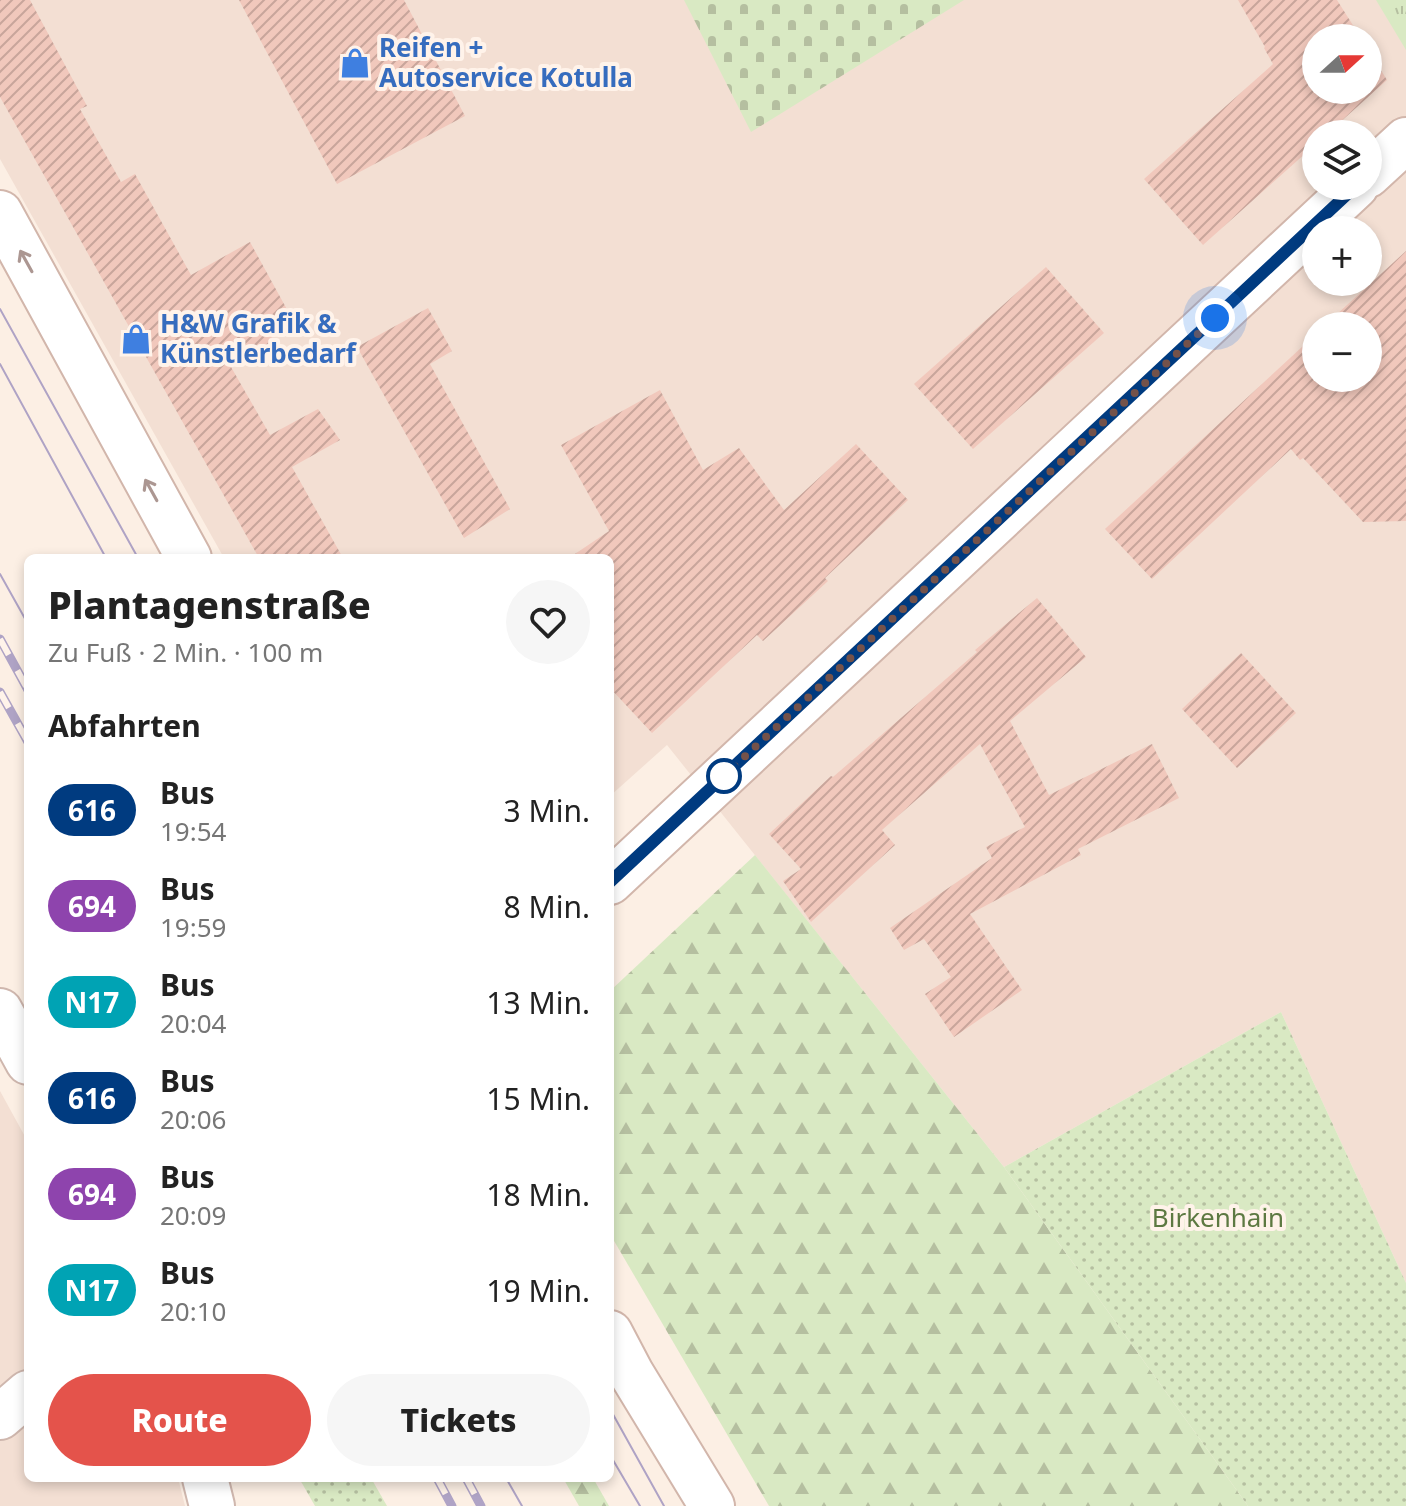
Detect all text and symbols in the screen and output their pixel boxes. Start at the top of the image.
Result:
north arrow [1302,24,1382,104]
map controls [1302,24,1382,392]
place label: Reifen + Autoservice Kotulla [379,29,633,95]
shop icon: Reifen + Autoservice Kotulla [338,46,372,80]
button: layers [1302,120,1382,200]
button: + [1302,216,1382,296]
one-way arrow [18,250,34,274]
your location [1195,298,1235,338]
place label: H&W Grafik & Künstlerbedarf [160,305,358,371]
button: − [1302,312,1382,392]
shop icon: H&W Grafik & Künstlerbedarf [119,322,153,356]
one-way arrow [143,478,158,502]
text: Plantagenstraße [48,578,371,630]
button: heart [506,580,590,664]
text: Zu Fuß · 2 Min. · 100 m [48,634,323,670]
text: Abfahrten [48,705,201,746]
unlabelled marker [707,759,741,793]
text: Bus [160,772,215,813]
text: 3 Min. [504,790,590,831]
text: 616 [68,791,116,829]
text: 19:54 [160,813,226,849]
text: Bus [160,868,215,909]
text: 8 Min. [504,886,590,927]
text: 694 [68,887,116,925]
text: 19:59 [160,909,226,945]
text: Bus [160,964,215,1005]
text: 13 Min. [486,982,590,1023]
text: N17 [65,983,119,1021]
text: 20:04 [160,1005,226,1041]
text: Bus [160,1060,215,1101]
text: 15 Min. [486,1078,590,1119]
text: 616 [68,1079,116,1117]
text: 20:06 [160,1101,226,1137]
text: Bus [160,1156,215,1197]
text: 18 Min. [486,1174,590,1215]
text: 694 [68,1175,116,1213]
text: 20:09 [160,1197,226,1233]
park label: Birkenhain [1152,1199,1284,1235]
text: Bus [160,1252,215,1293]
text: 19 Min. [486,1270,590,1311]
text: N17 [65,1271,119,1309]
text: 20:10 [160,1293,226,1329]
button: Route [48,1374,311,1466]
button: Tickets [327,1374,590,1466]

